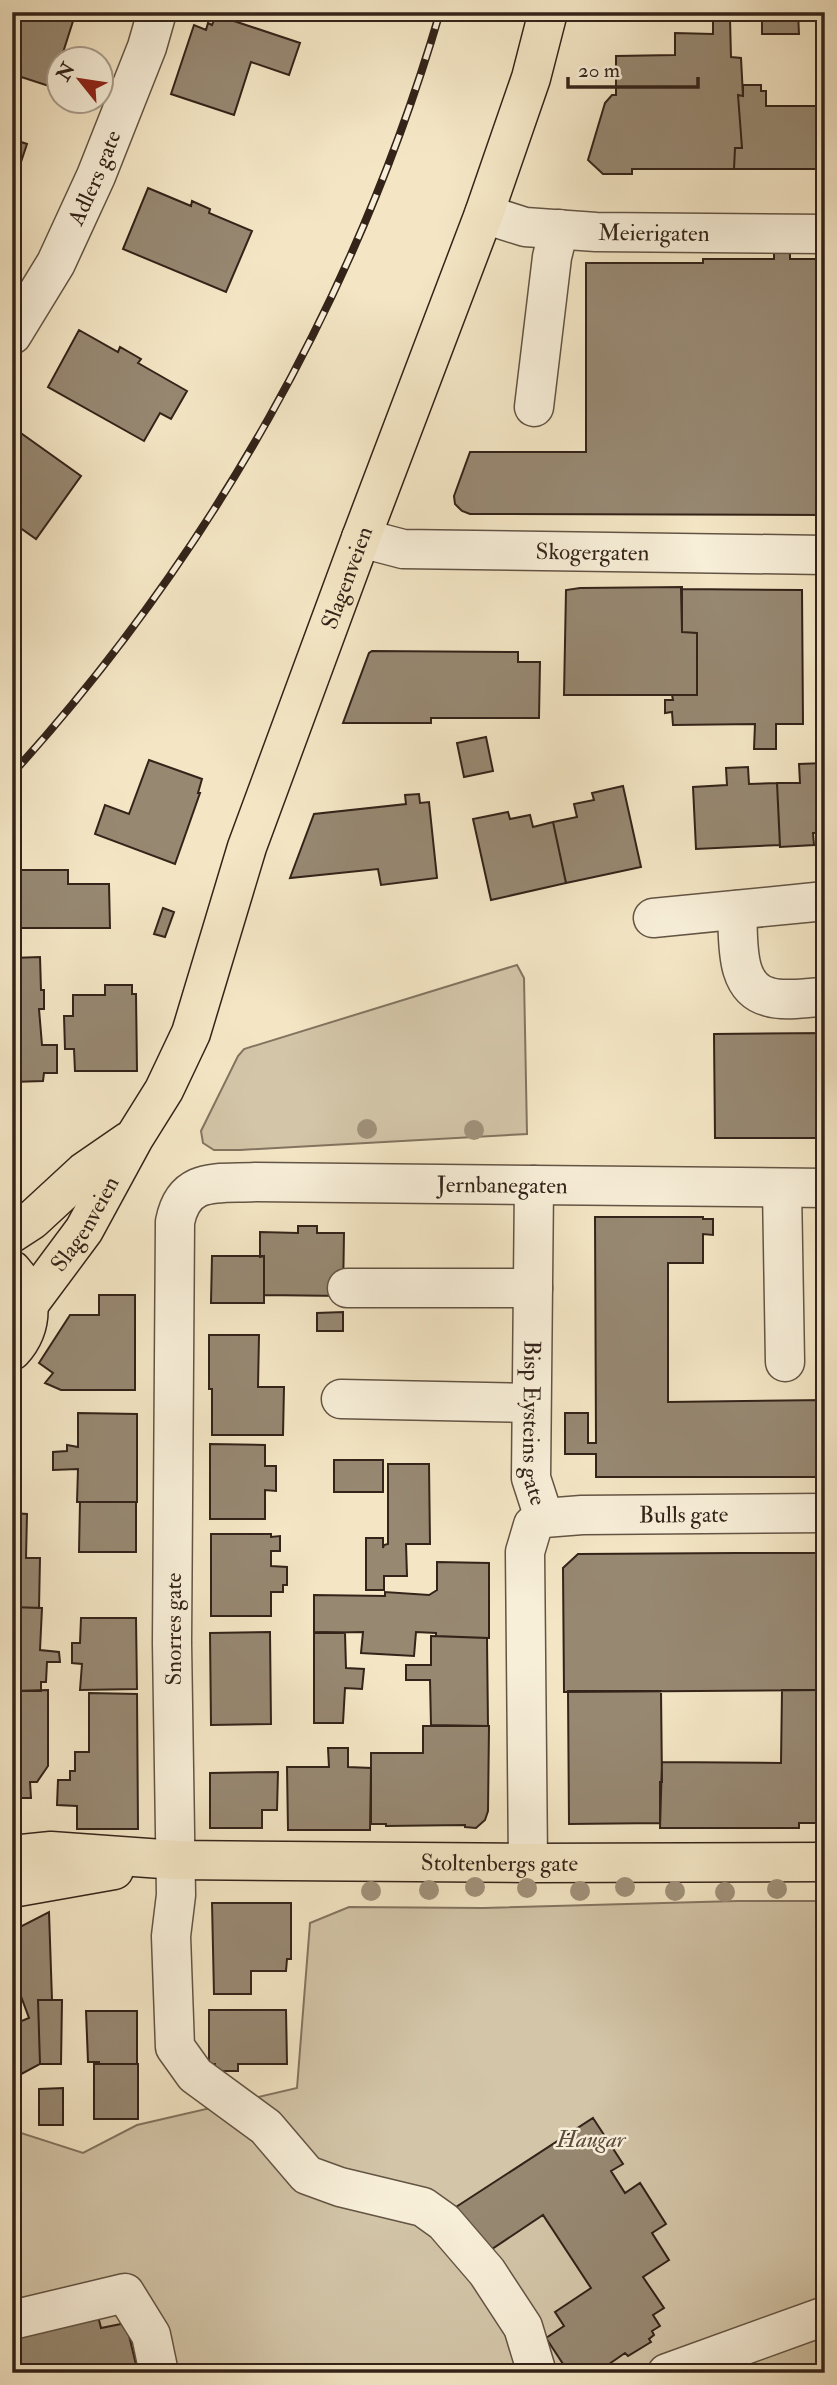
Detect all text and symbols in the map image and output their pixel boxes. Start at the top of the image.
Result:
north arrow [46,46,116,116]
scale bar [568,46,697,90]
text: 20 m [578,57,620,84]
text: N [51,58,81,86]
street label: Adlers gate [61,126,128,231]
street label: Meierigaten [598,218,710,248]
street label: Slagenveien [315,522,379,633]
street label: Skogergaten [536,537,650,568]
street label: Jernbanegaten [436,1170,568,1200]
street label: Slagenveien [44,1171,126,1277]
street label: Bisp Eysteins gate [516,1340,553,1509]
street label: Bulls gate [639,1500,729,1530]
street label: Snorres gate [159,1572,188,1685]
street label: Stoltenbergs gate [421,1848,578,1878]
park label: Haugar [556,2125,627,2154]

